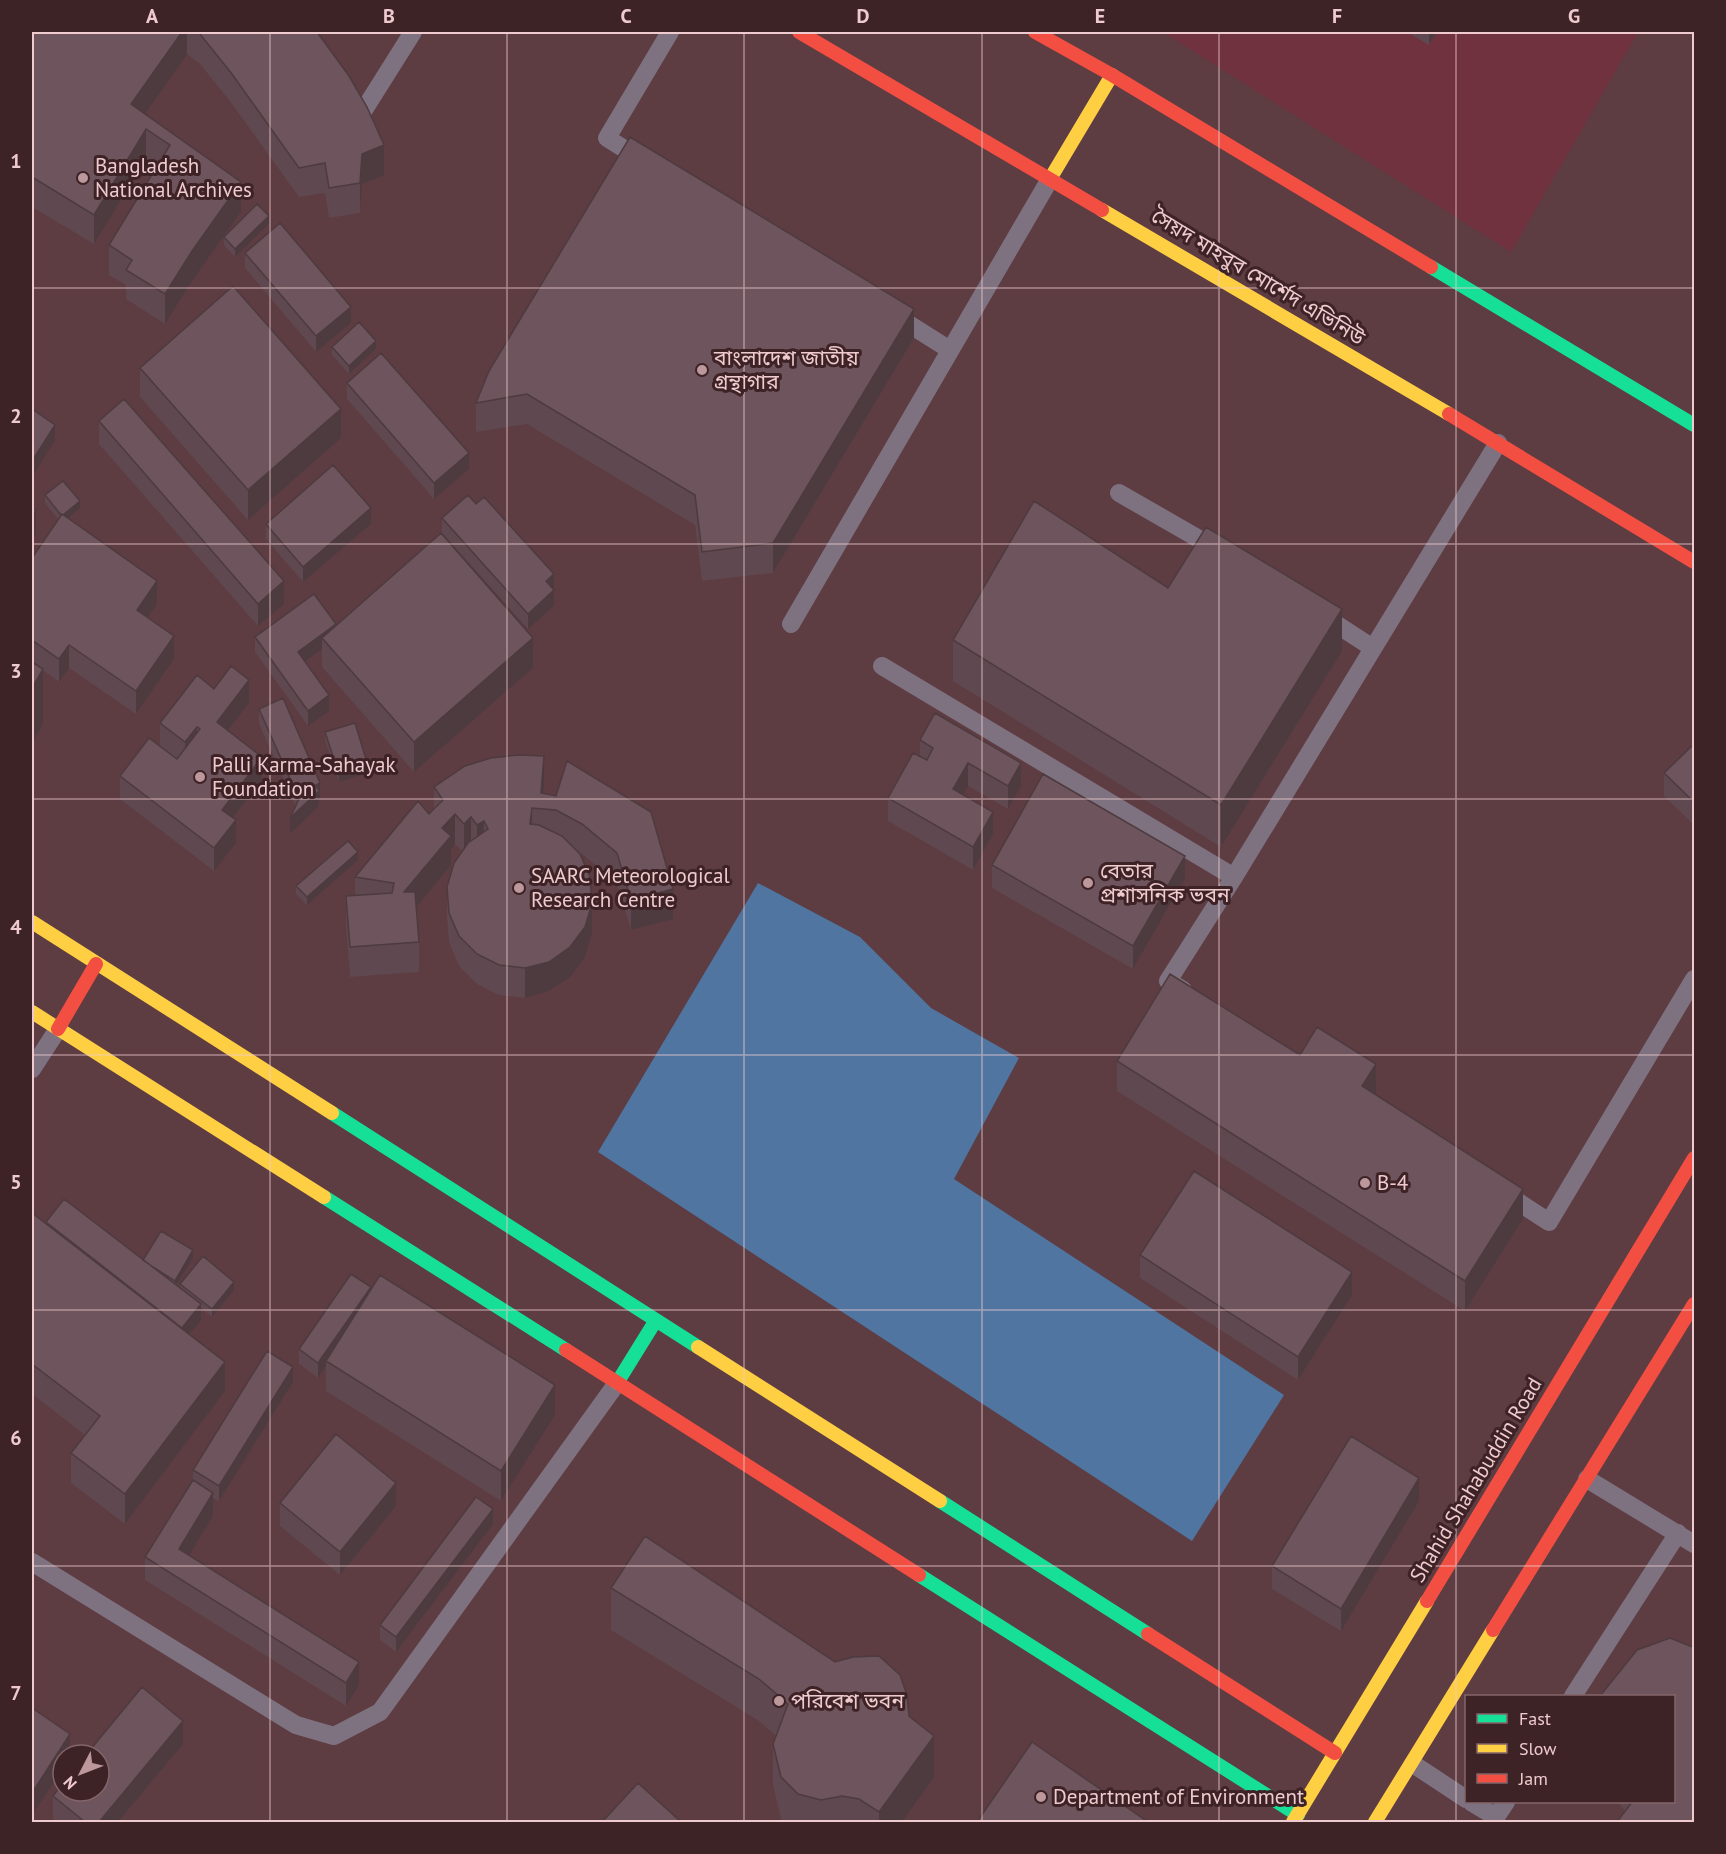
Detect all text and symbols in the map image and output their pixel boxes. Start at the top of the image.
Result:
text: A [146,3,159,29]
text: B [383,3,395,29]
text: C [620,3,632,29]
text: D [857,3,870,29]
text: E [1095,3,1105,29]
text: F [1332,3,1342,29]
text: G [1568,3,1580,29]
text: 1 [10,148,22,174]
place label: Bangladesh National Archives [95,152,252,203]
marker: Bangladesh National Archives [76,171,90,185]
street label: সৈয়দ মাহবুব মোর্শেদ এভিনিউ [1146,202,1371,352]
place label: বাংলাদেশ জাতীয় গ্রন্থাগার [713,344,859,395]
marker: বাংলাদেশ জাতীয় গ্রন্থাগার [695,363,709,377]
text: 2 [10,403,22,429]
text: 3 [10,658,22,684]
place label: Palli Karma-Sahayak Foundation [212,751,395,802]
marker: Palli Karma-Sahayak Foundation [193,770,207,784]
place label: বেতার প্রশাসনিক ভবন [1100,857,1230,908]
place label: SAARC Meteorological Research Centre [531,862,730,913]
marker: বেতার প্রশাসনিক ভবন [1081,876,1095,890]
marker: SAARC Meteorological Research Centre [512,881,526,895]
text: 4 [10,914,22,940]
text: 5 [10,1169,22,1195]
place label: B-4 [1377,1169,1408,1196]
marker: B-4 [1358,1176,1372,1190]
street label: Shahid Shahabuddin Road [1404,1372,1548,1587]
text: 6 [10,1425,22,1451]
text: 7 [10,1680,22,1706]
place label: পরিবেশ ভবন [791,1687,904,1714]
marker: পরিবেশ ভবন [772,1694,786,1708]
legend [1465,1695,1675,1803]
text: Fast [1519,1707,1551,1730]
text: Slow [1519,1737,1557,1760]
north arrow [51,1743,111,1803]
text: Jam [1518,1767,1548,1790]
text: N [59,1772,81,1794]
place label: Department of Environment [1053,1783,1304,1810]
marker: Department of Environment [1034,1790,1048,1804]

